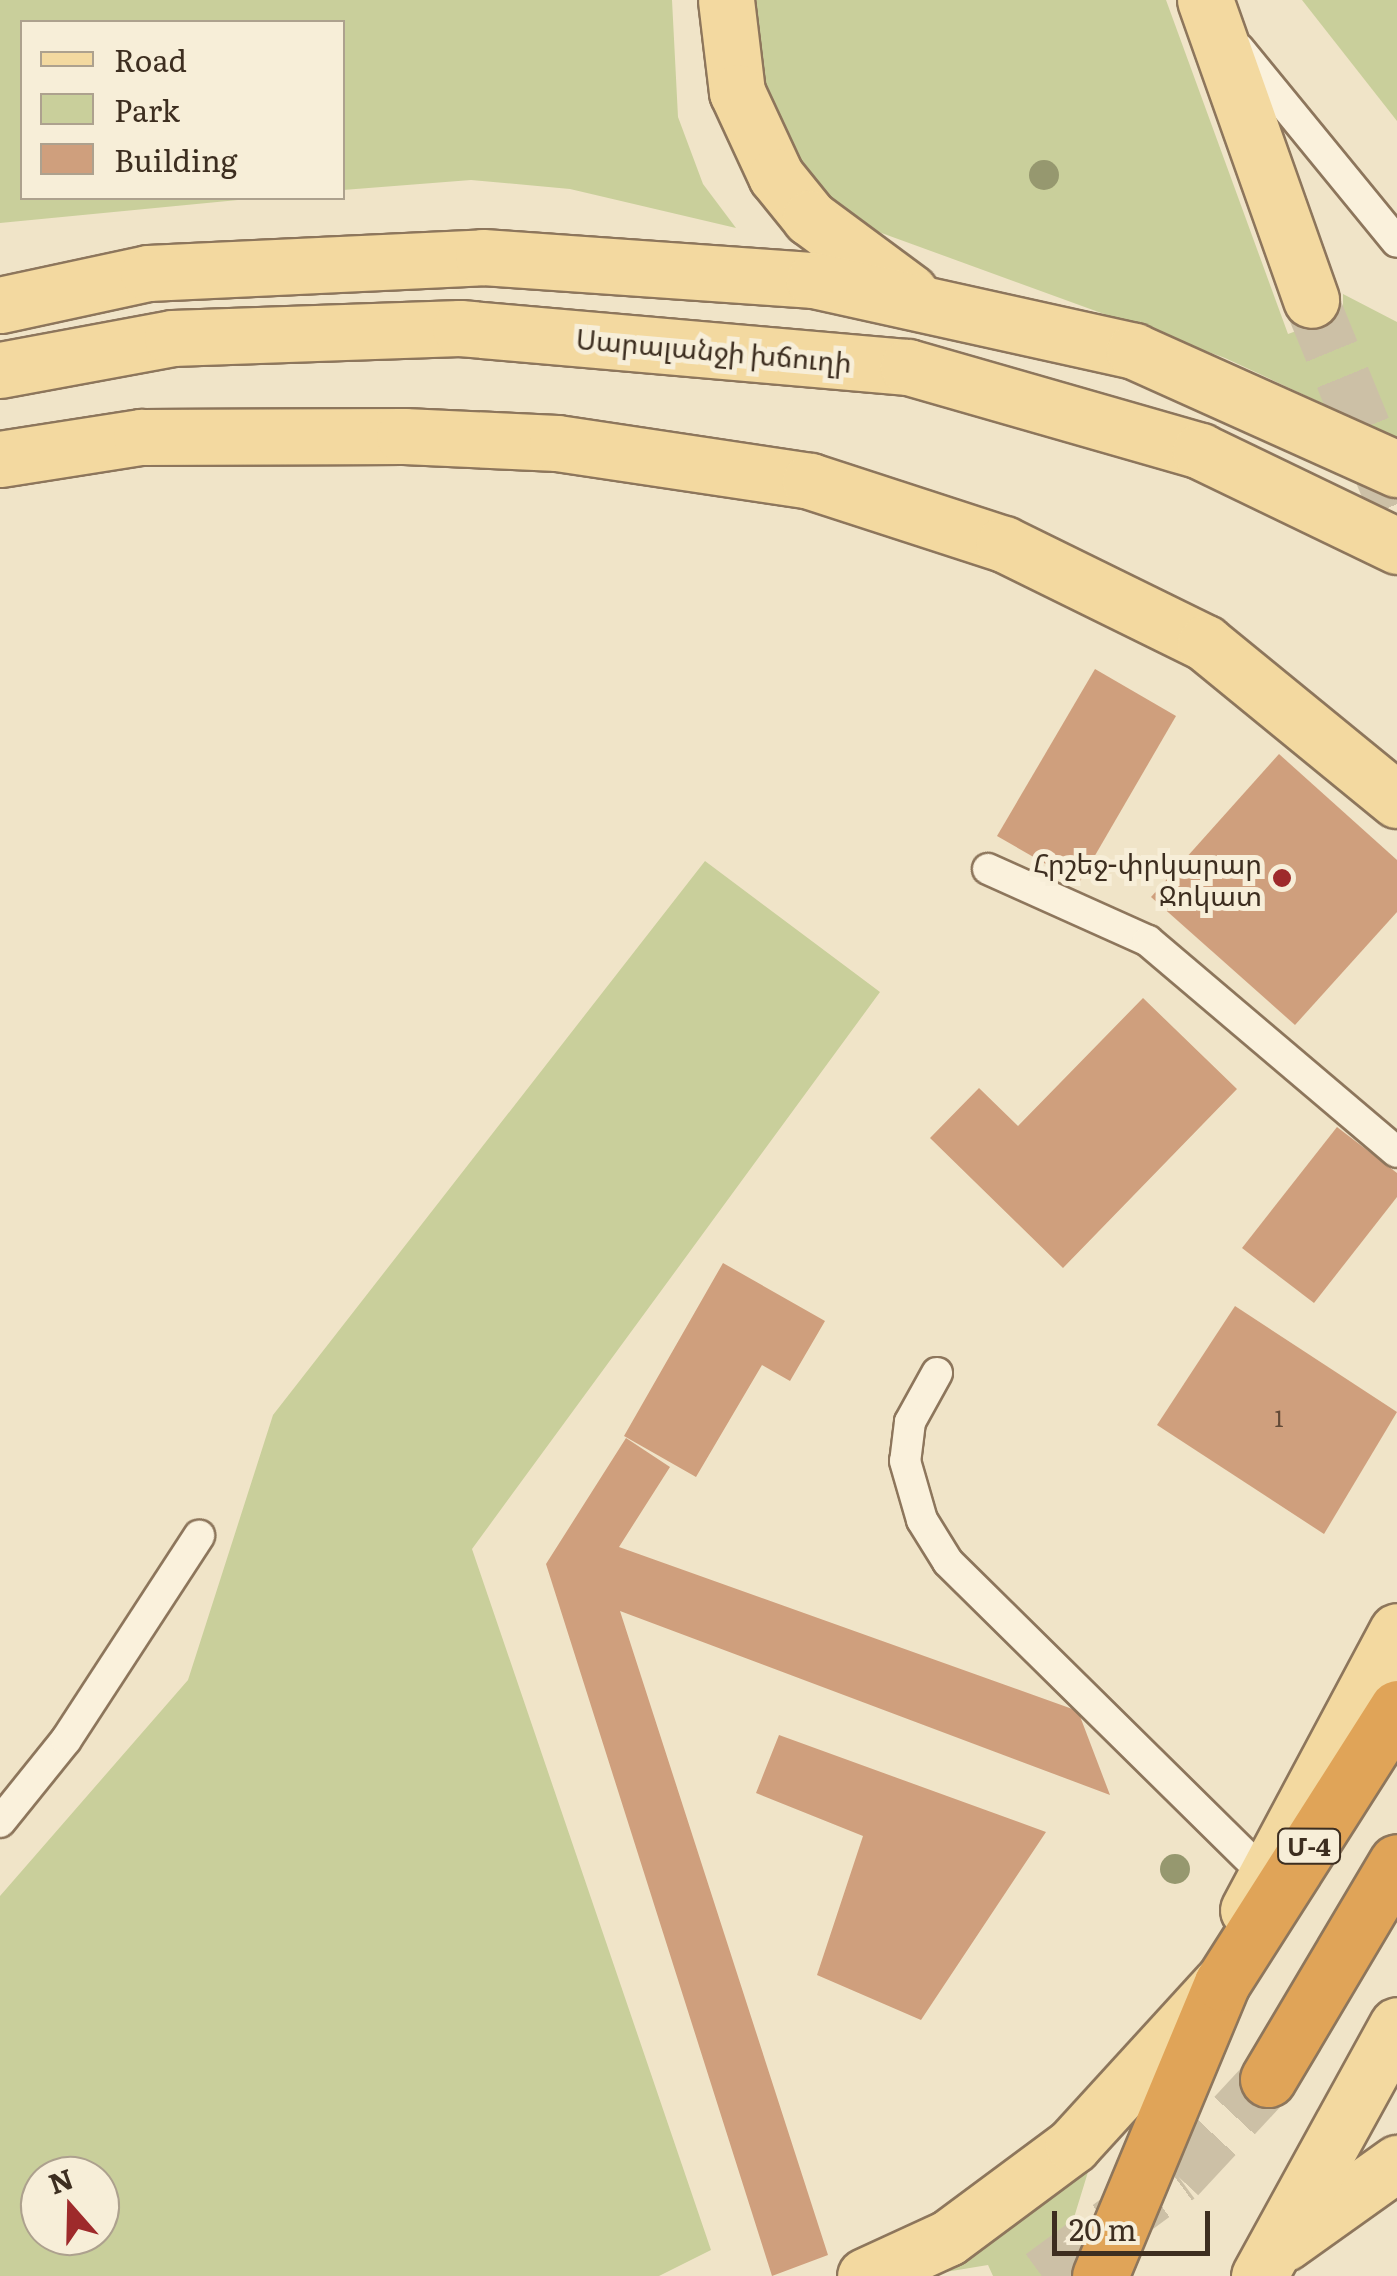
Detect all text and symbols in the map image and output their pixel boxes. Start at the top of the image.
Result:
legend [20,20,345,200]
text: Road [114,37,187,81]
text: Park [114,87,180,131]
text: Building [114,137,238,181]
street label: Սարալանջի խճուղի [575,320,853,378]
place label: Հրշեջ-փրկարար Ջոկատ [1033,845,1262,911]
marker: Հրշեջ-փրկարար Ջոկատ [1271,867,1293,889]
house number: 1 [1275,1405,1283,1431]
road number: Մ-4 [1276,1826,1342,1866]
north arrow [20,2156,120,2256]
text: N [42,2156,79,2203]
scale bar [1057,2191,1214,2253]
text: 20 m [1069,2206,1137,2250]

